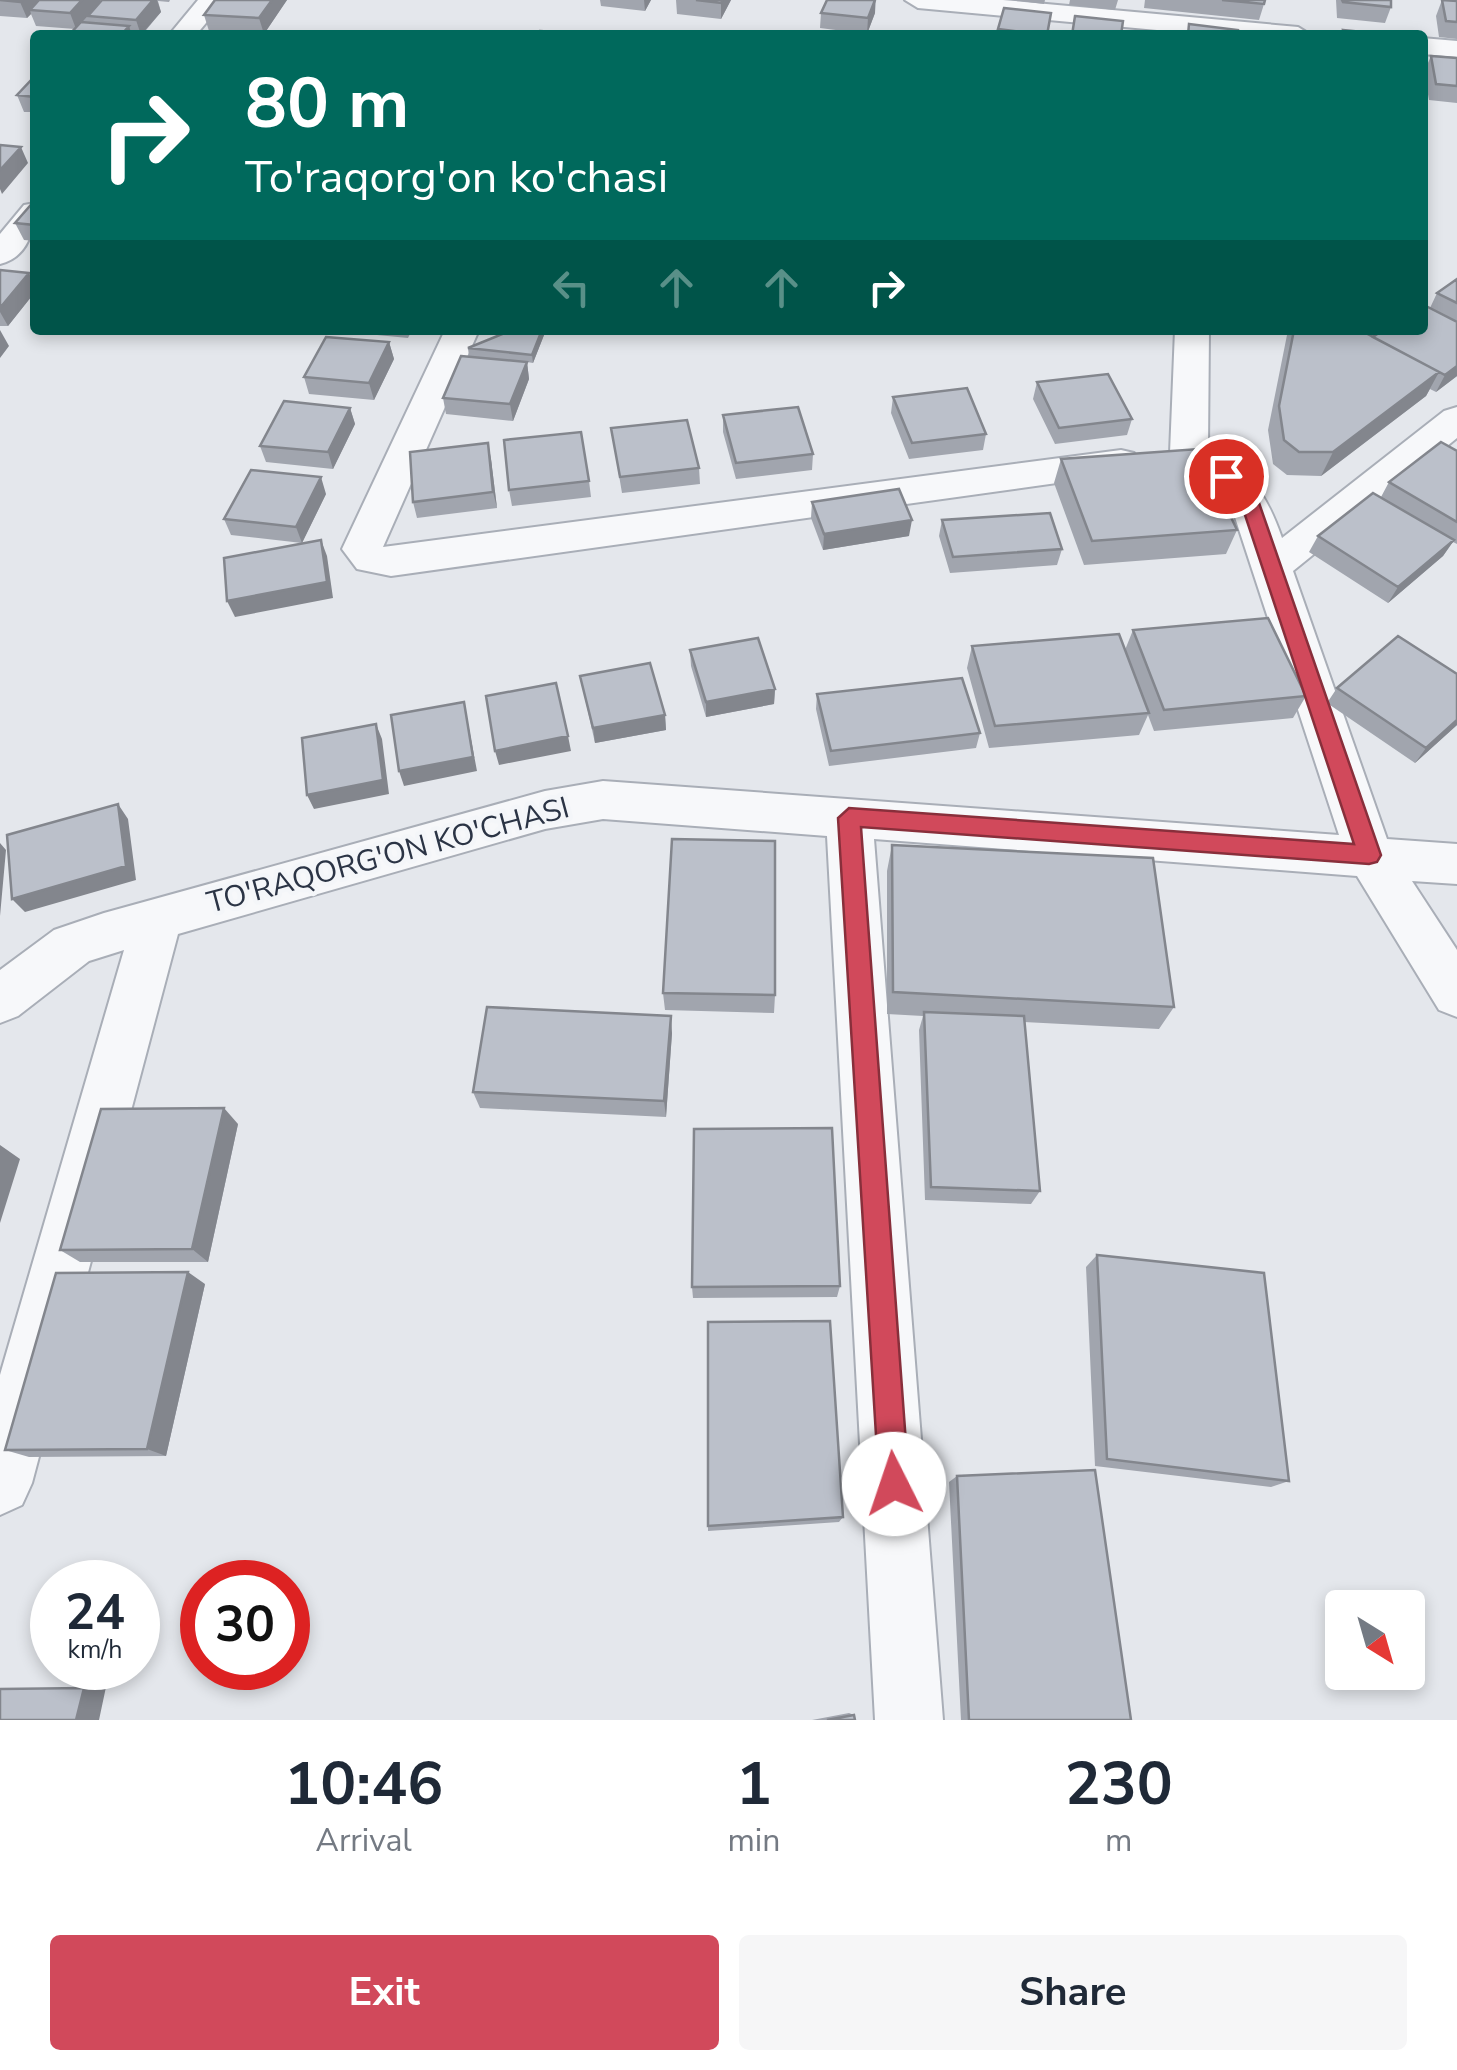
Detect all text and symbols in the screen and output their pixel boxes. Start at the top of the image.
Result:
text: 80 m [245,56,409,152]
icon: right [80,70,210,200]
text: To'raqorg'on ko'chasi [245,147,668,208]
icon: left [544,260,599,315]
icon: ahead [649,260,704,315]
icon: ahead [754,260,809,315]
icon: right [859,260,914,315]
pin [1184,434,1269,519]
icon: arrive [1199,449,1254,504]
street label: TO'RAQORG'ON KO'CHASI [203,787,574,924]
position arrow [842,1432,946,1536]
speed limit sign: 30 [180,1560,310,1690]
text: 24 [65,1578,125,1647]
north arrow [1325,1590,1425,1690]
map controls [1325,1590,1425,1690]
text: km/h [67,1633,123,1667]
text: 10:46 [284,1743,443,1825]
text: 1 [736,1743,772,1825]
text: 230 [1065,1743,1173,1825]
text: Arrival [316,1819,412,1862]
text: min [727,1819,780,1862]
text: m [1105,1819,1132,1862]
button: Exit [50,1935,719,2050]
button: Share [739,1935,1407,2050]

